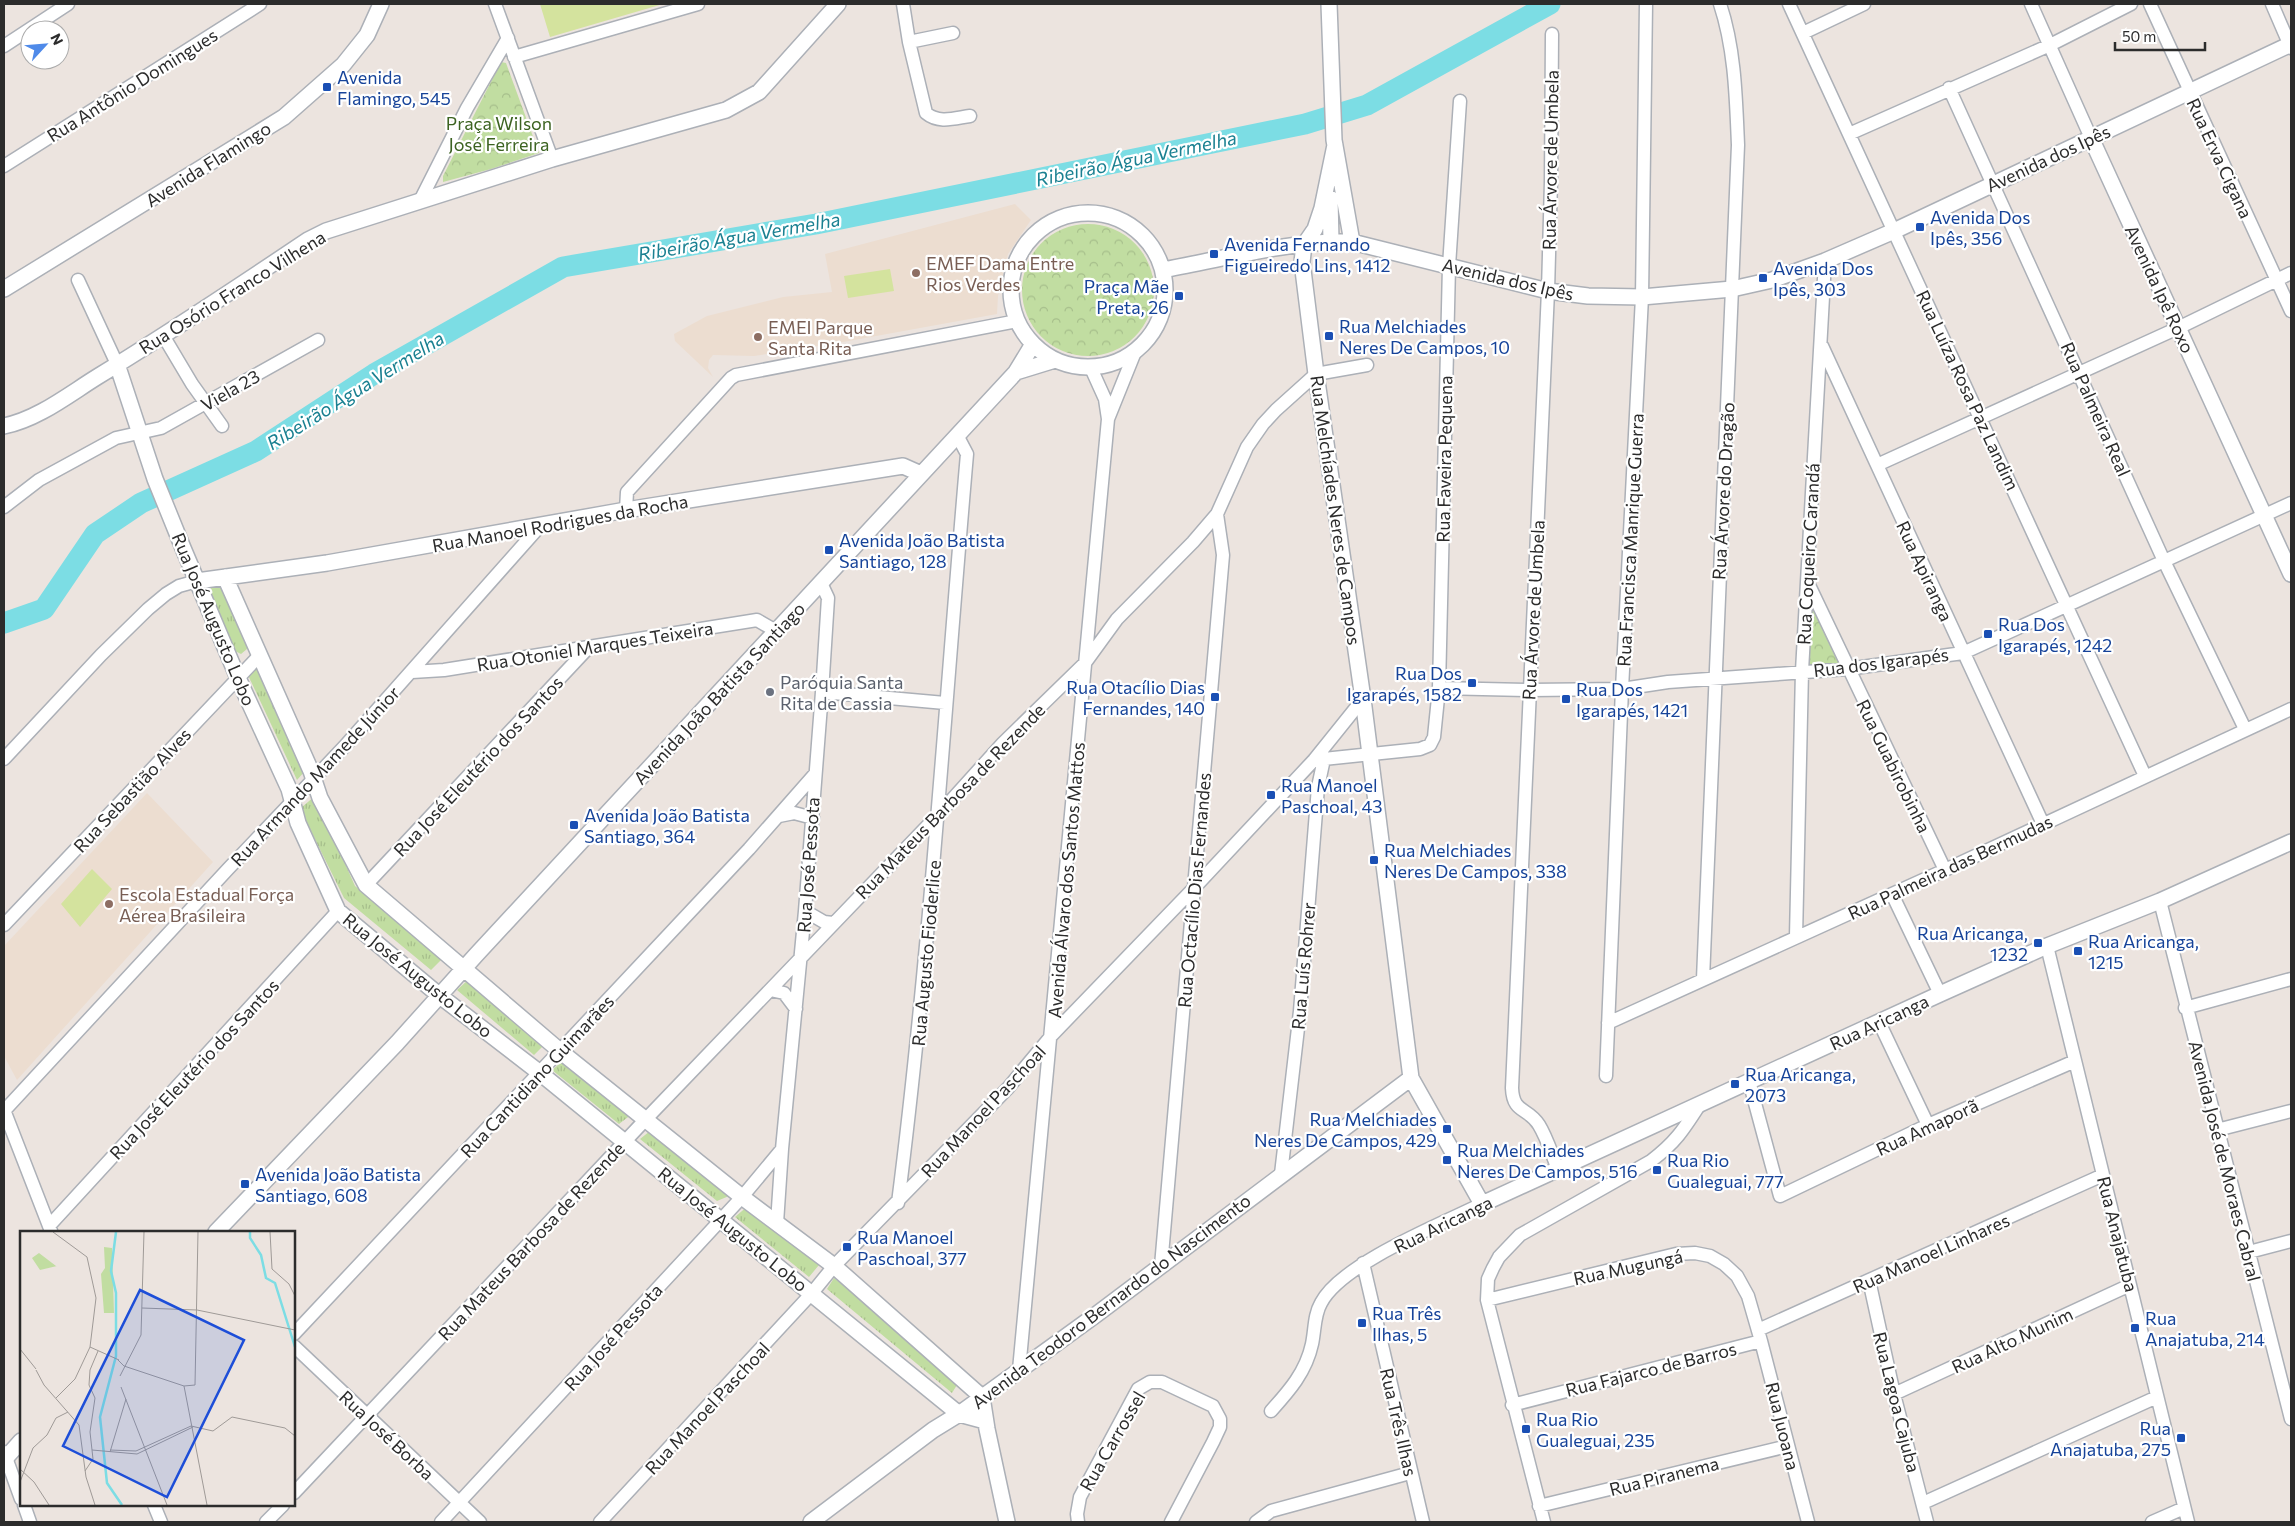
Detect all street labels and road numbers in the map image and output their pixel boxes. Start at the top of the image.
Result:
street label: Rua Antônio Domingues [43,23,221,147]
street label: Rua Árvore de Umbela [1537,70,1563,250]
street label: Rua Erva Cigana [2182,94,2258,222]
street label: Avenida Flamingo [141,117,275,211]
street label: Avenida dos Ipês [1982,120,2114,196]
street label: Avenida Ipê Roxo [2121,221,2199,357]
street label: Rua Osório Franco Vilhena [135,226,329,358]
street label: Avenida dos Ipês [1440,253,1576,305]
street label: Rua Luíza Rosa Paz Landim [1912,286,2024,494]
street label: Rua Palmeira Real [2057,338,2135,480]
street label: Viela 23 [197,364,263,416]
street label: Rua Melchíades Neres de Campos [1306,374,1366,646]
street label: Rua Faveira Pequena [1432,375,1456,543]
street label: Rua Árvore do Dragão [1707,402,1739,580]
street label: Rua Francisca Manrique Guerra [1612,413,1648,667]
street label: Rua Coqueiro Carandá [1792,463,1824,645]
street label: Rua Manoel Rodrigues da Rocha [430,490,690,556]
street label: Rua Apiranga [1892,517,1958,625]
street label: Rua Árvore de Umbela [1517,519,1549,701]
street label: Rua José Augusto Lobo [168,529,260,709]
street label: Avenida João Batista Santiago [629,597,809,789]
street label: Rua Otoniel Marques Teixeira [475,616,715,676]
street label: Rua dos Igarapés [1812,643,1950,681]
street label: Rua José Eleutério dos Santos [389,671,567,861]
street label: Rua Armando Mamede Júnior [226,682,404,870]
street label: Rua Guabirobinha [1852,696,1936,836]
street label: Rua Mateus Barbosa de Rezende [851,699,1049,903]
street label: Rua Sebastião Alves [69,723,195,857]
street label: Avenida Álvaro dos Santos Mattos [1043,741,1089,1019]
street label: Rua Octacílio Dias Fernandes [1173,772,1215,1008]
street label: Rua José Pessota [792,796,824,934]
street label: Rua Palmeira das Bermudas [1844,810,2056,924]
street label: Rua Augusto Fioderlice [907,859,945,1047]
street label: Rua Luís Rohrer [1286,901,1320,1031]
street label: Rua José Augusto Lobo [339,908,497,1042]
street label: Rua José Eleutério dos Santos [105,974,283,1164]
street label: Rua Aricanga [1826,989,1932,1055]
street label: Rua Cantidiano Guimarães [456,990,618,1162]
street label: Avenida José de Moraes Cabral [2184,1038,2266,1284]
street label: Rua Manoel Paschoal [916,1040,1050,1182]
street label: Rua Amaporã [1872,1094,1982,1160]
street label: Rua Mateus Barbosa de Rezende [433,1137,629,1345]
street label: Rua José Augusto Lobo [654,1162,812,1296]
street label: Rua Anajatuba [2093,1174,2143,1294]
street label: Avenida Teodoro Bernardo do Nascimento [967,1189,1255,1413]
street label: Rua Aricanga [1390,1191,1496,1257]
street label: Rua Manoel Linhares [1849,1208,2013,1298]
street label: Rua Mugungá [1571,1245,1685,1289]
street label: Rua José Pessota [559,1279,667,1395]
street label: Rua Alto Munim [1948,1302,2076,1378]
street label: Rua Lagoa Cajuba [1869,1329,1925,1475]
street label: Rua Manoel Paschoal [640,1337,774,1479]
street label: Rua Fajarco de Barros [1563,1337,1739,1401]
street label: Rua Três Ilhas [1376,1366,1422,1478]
street label: Rua Juoana [1761,1380,1805,1472]
street label: Rua José Borba [335,1386,439,1484]
street label: Rua Carrossel [1075,1387,1149,1495]
street label: Rua Piranema [1607,1452,1721,1500]

